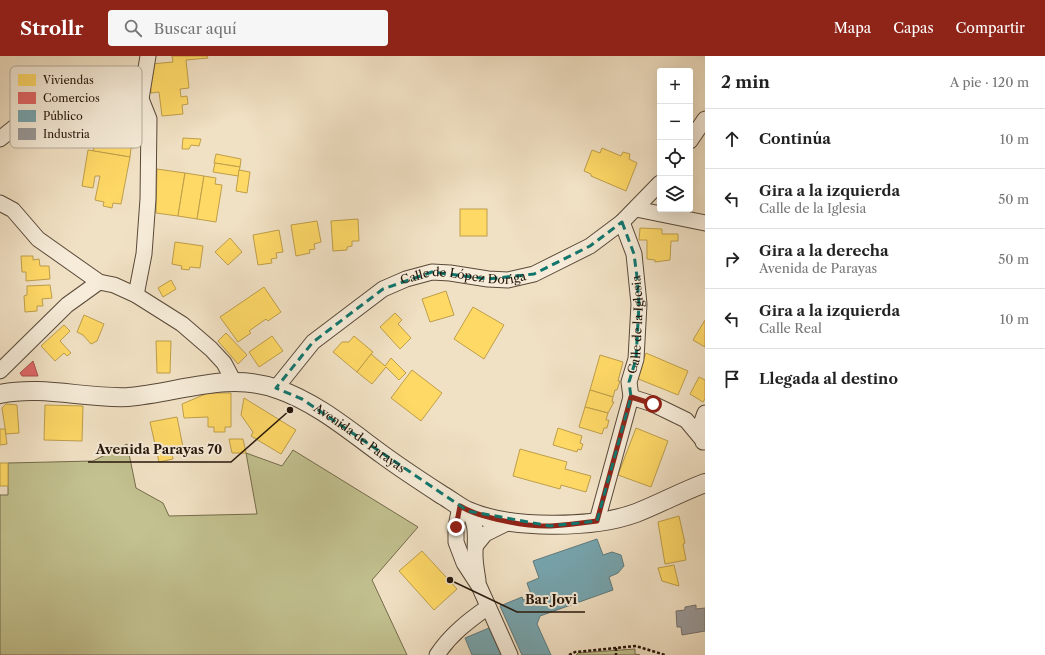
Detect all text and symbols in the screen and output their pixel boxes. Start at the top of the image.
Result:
search box [108,10,388,46]
text: Strollr [20,17,84,40]
icon: search [122,17,144,39]
text: Buscar aquí [154,19,237,38]
text: Mapa [834,19,871,37]
text: Capas [893,19,934,37]
text: Compartir [956,19,1025,37]
legend [10,66,142,148]
map controls [657,68,693,212]
button: + [657,68,693,104]
text: 2 min [721,72,770,92]
text: Viviendas [42,73,94,87]
text: A pie · 120 m [950,74,1029,90]
text: Comercios [43,91,100,105]
button: − [657,104,693,140]
text: Público [43,109,83,123]
text: Industria [43,127,90,141]
icon: ahead [721,128,743,150]
text: Continúa [759,129,831,148]
text: 10 m [1000,131,1029,147]
button: locate [657,140,693,176]
button: layers [657,176,693,212]
text: Gira a la izquierda [759,181,900,200]
icon: left [721,188,743,210]
text: 50 m [998,191,1029,207]
text: Calle de la Iglesia [759,200,866,216]
text: Gira a la derecha [759,241,889,260]
icon: right [721,248,743,270]
text: 50 m [998,251,1029,267]
text: Avenida de Parayas [759,260,877,276]
street label: Calle de López Doriga [398,264,528,288]
street label: Calle de la Iglesia [624,274,646,376]
text: Gira a la izquierda [759,301,900,320]
icon: left [721,308,743,330]
text: 10 m [1000,311,1029,327]
text: Calle Real [759,320,822,336]
icon: arrive [721,368,743,390]
text: Llegada al destino [759,369,898,388]
route start [644,395,662,413]
street label: Avenida de Parayas [310,399,409,476]
callout: Avenida Parayas 70 [88,437,231,462]
text: Avenida Parayas 70 [95,441,222,457]
route end [447,518,465,536]
callout: Bar Jovi [517,587,585,612]
text: Bar Jovi [525,591,577,607]

